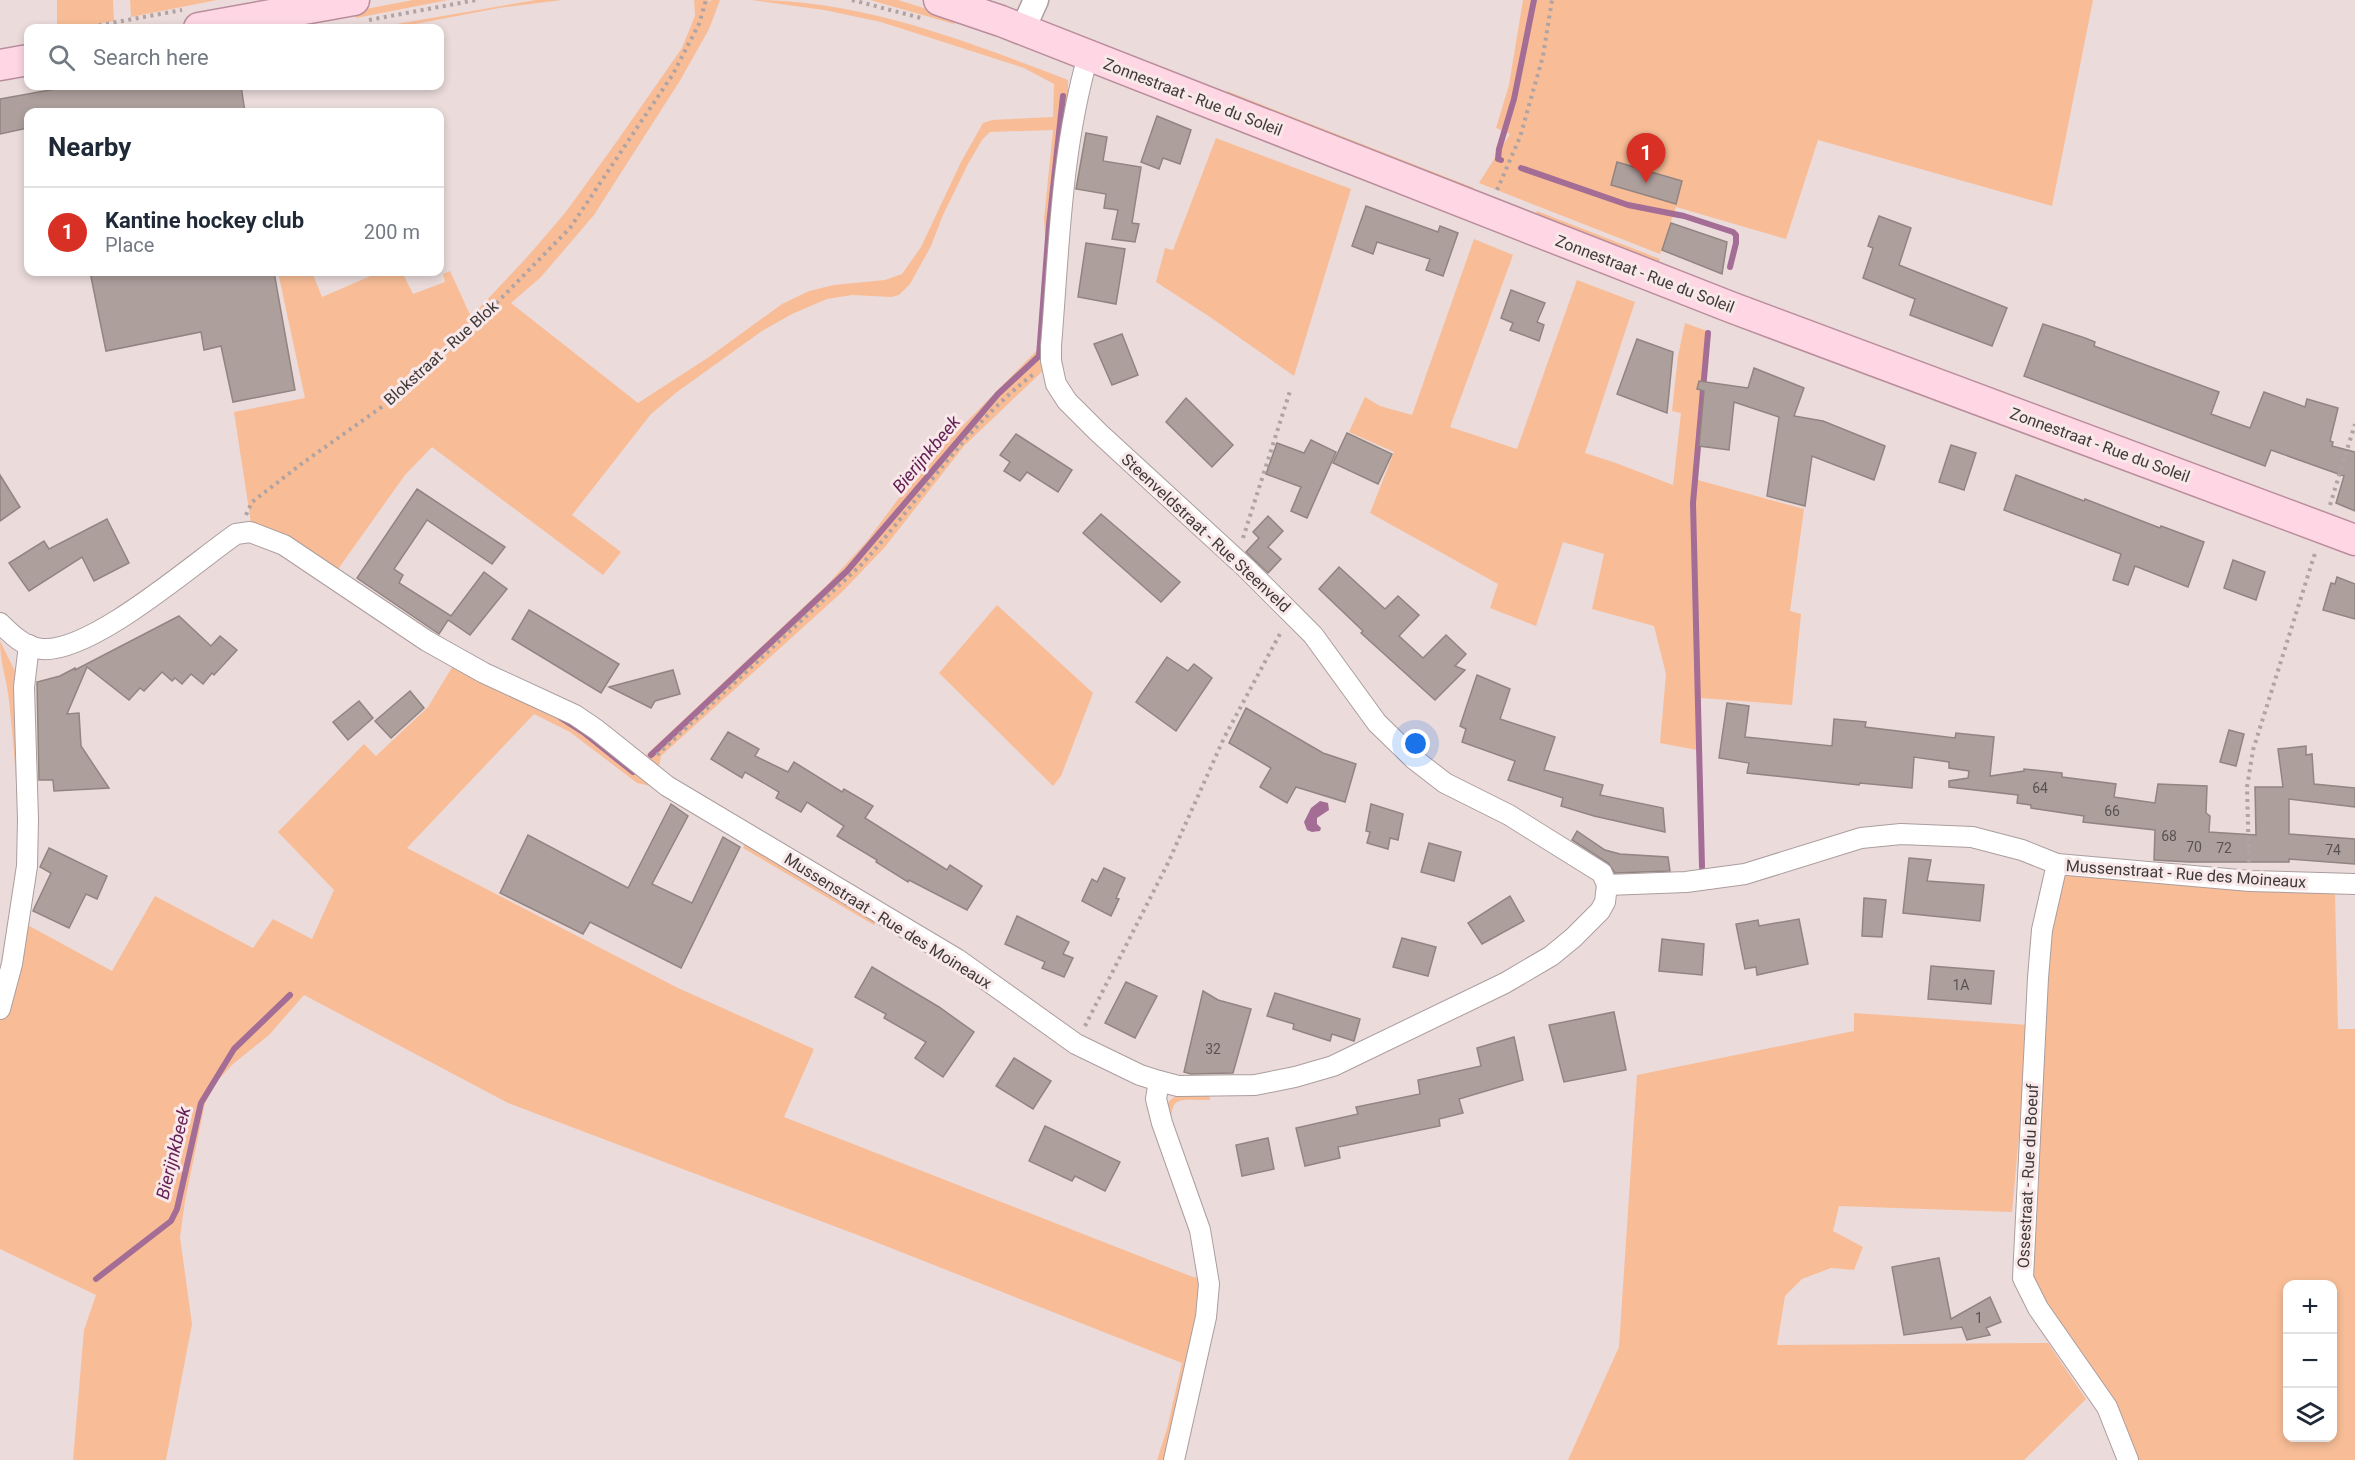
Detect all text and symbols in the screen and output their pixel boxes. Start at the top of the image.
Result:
search box [24,24,444,90]
icon: search [45,41,78,74]
text: Search here [93,45,209,70]
street label: Zonnestraat - Rue du Soleil [1101,54,1285,140]
text: Nearby [48,132,131,162]
pin: 1 [1626,134,1666,183]
text: Kantine hockey club [105,208,304,233]
text: 1 [62,220,73,244]
text: 200 m [364,220,420,244]
street label: Zonnestraat - Rue du Soleil [1553,231,1737,317]
text: Place [105,233,154,257]
street label: Blokstraat - Rue Blok [380,296,503,409]
street label: Zonnestraat - Rue du Soleil [2007,404,2193,486]
water label: Bierijnkbeek [888,410,965,497]
street label: Steenveldstraat - Rue Steenveld [1118,450,1294,616]
your location [1401,729,1430,758]
house number: 64 [2032,780,2048,796]
house number: 66 [2104,803,2120,819]
house number: 68 [2161,828,2177,844]
house number: 70 [2186,839,2202,855]
house number: 72 [2216,840,2232,856]
house number: 74 [2325,842,2341,858]
street label: Mussenstraat - Rue des Moineaux [781,849,995,993]
street label: Mussenstraat - Rue des Moineaux [2065,856,2307,892]
house number: 1A [1952,977,1970,993]
house number: 32 [1205,1041,1221,1057]
street label: Ossestraat - Rue du Boeuf [2014,1083,2042,1269]
water label: Bierijnkbeek [151,1104,195,1201]
map controls [2283,1280,2337,1442]
button: + [2283,1280,2337,1334]
house number: 1 [1975,1310,1983,1326]
button: − [2283,1334,2337,1388]
button: layers [2283,1388,2337,1442]

